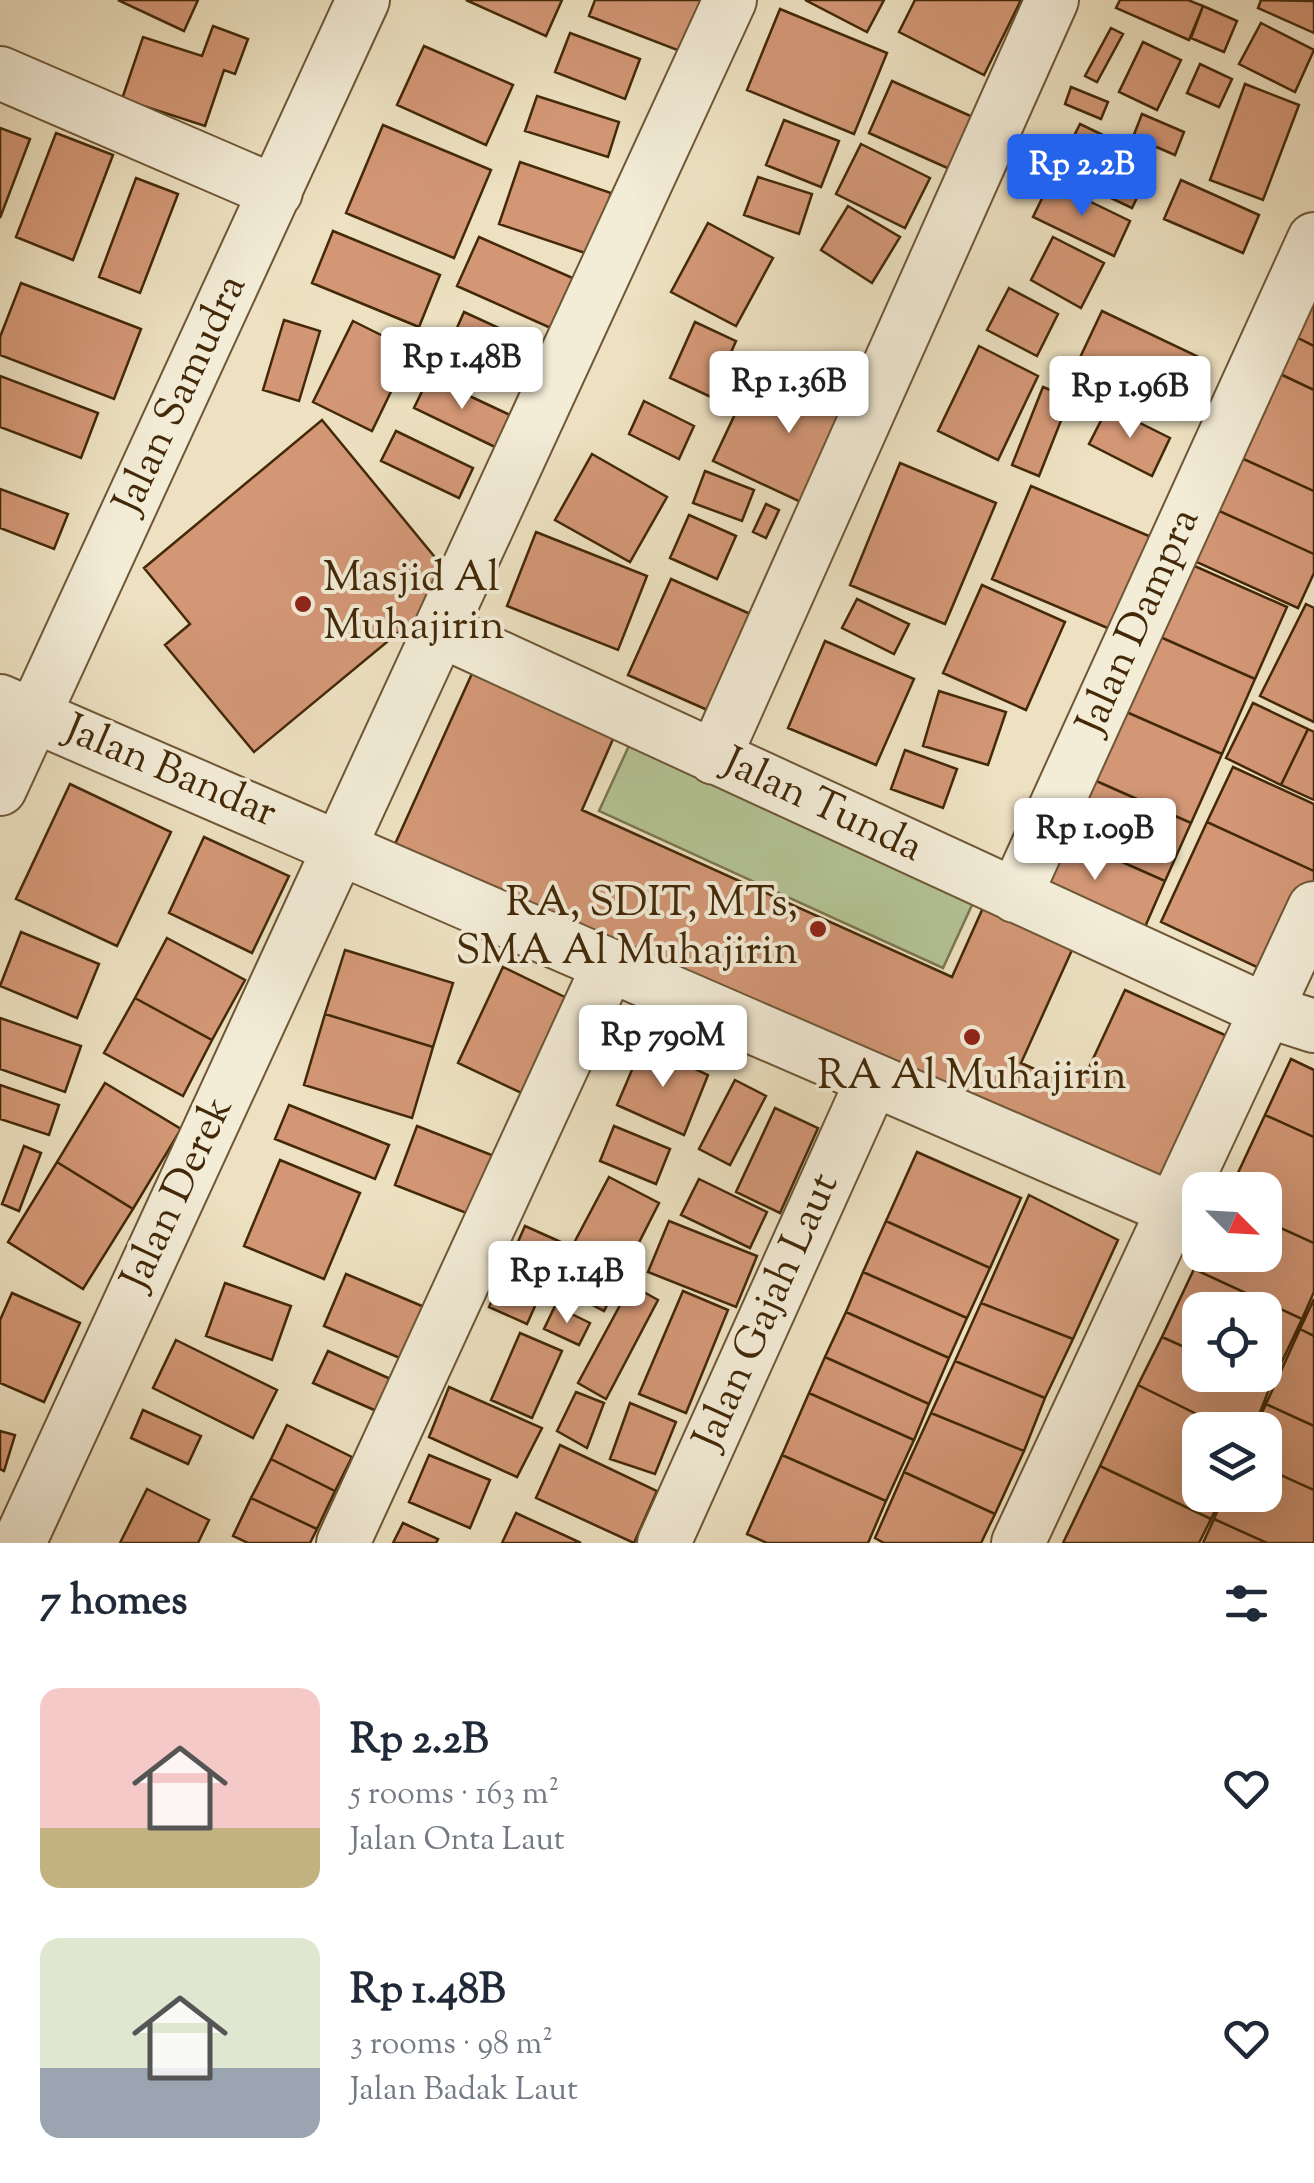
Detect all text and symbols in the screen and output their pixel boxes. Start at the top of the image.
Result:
pin: Rp 2.2B [990,134,1174,219]
text: Rp 2.2B [1029,143,1135,189]
street label: Jalan Samudra [100,266,264,526]
pin: Rp 1.48B [359,327,565,412]
text: Rp 1.48B [403,336,521,382]
pin: Rp 1.36B [686,351,892,436]
pin: Rp 1.96B [1027,356,1233,441]
text: Rp 1.36B [732,360,846,406]
text: Rp 1.96B [1071,365,1189,411]
street label: Jalan Dampra [1063,499,1217,746]
place label: Masjid Al Muhajirin [323,550,505,658]
marker: Masjid Al Muhajirin [292,593,314,615]
street label: Jalan Bandar [53,701,285,845]
street label: Jalan Tunda [711,734,932,879]
pin: Rp 1.09B [992,798,1198,883]
text: Rp 1.09B [1036,807,1154,853]
place label: RA, SDIT, MTs, SMA Al Muhajirin [456,875,798,983]
marker: RA, SDIT, MTs, SMA Al Muhajirin [807,918,829,940]
pin: Rp 790M [571,1005,755,1090]
text: Rp 790M [601,1014,725,1060]
marker: RA Al Muhajirin [961,1026,983,1048]
place label: RA Al Muhajirin [817,1048,1127,1108]
street label: Jalan Derek [107,1087,250,1302]
street label: Jalan Gajah Laut [679,1164,856,1462]
north arrow [1182,1172,1282,1272]
map controls [1182,1172,1282,1512]
pin: Rp 1.14B [464,1241,670,1326]
text: Rp 1.14B [510,1250,624,1296]
button: locate [1182,1292,1282,1392]
button: layers [1182,1412,1282,1512]
text: 7 homes [40,1573,188,1633]
icon: filters [1219,1576,1274,1631]
text: Rp 2.2B [350,1712,488,1772]
icon: home [120,1728,240,1848]
icon: heart [1219,1761,1274,1816]
text: 5 rooms · 163 m² [350,1772,559,1818]
text: Jalan Onta Laut [350,1818,565,1864]
text: Rp 1.48B [350,1962,505,2022]
icon: home [120,1978,240,2098]
icon: heart [1219,2011,1274,2066]
text: 3 rooms · 98 m² [350,2022,553,2068]
text: Jalan Badak Laut [350,2068,578,2114]

